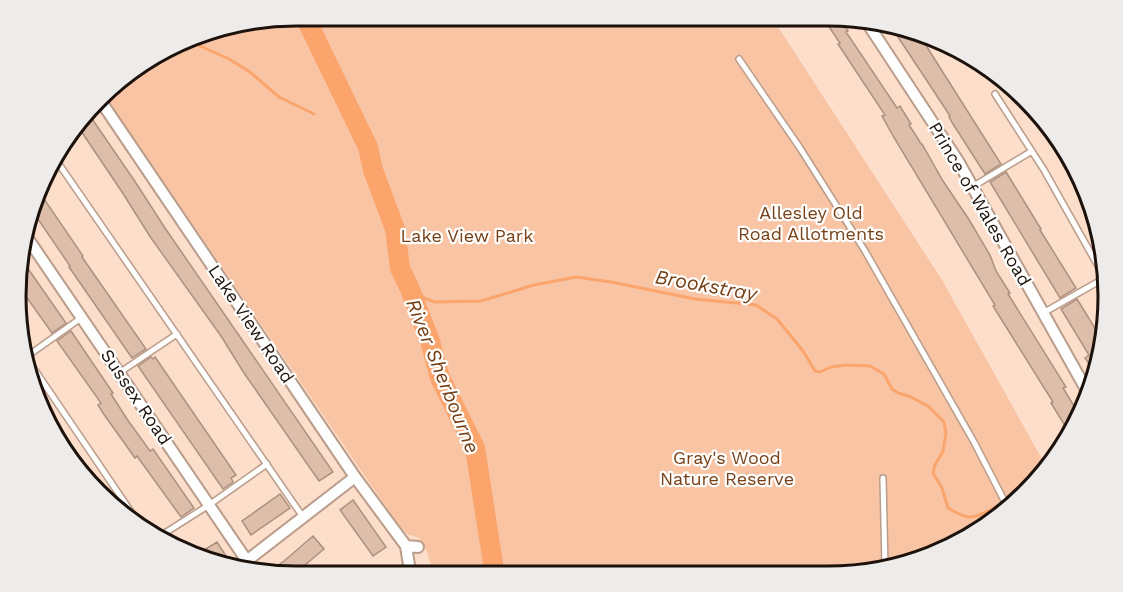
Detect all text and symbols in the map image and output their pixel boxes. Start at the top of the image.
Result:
street label: Prince of Wales Road [925,118,1036,289]
park label: Allesley Old Road Allotments [738,202,884,244]
park label: Lake View Park [401,225,533,246]
street label: Lake View Road [204,261,299,387]
water label: Brookstray [653,264,761,306]
water label: River Sherbourne [401,295,485,457]
street label: Sussex Road [97,345,176,449]
park label: Gray's Wood Nature Reserve [660,447,794,489]

